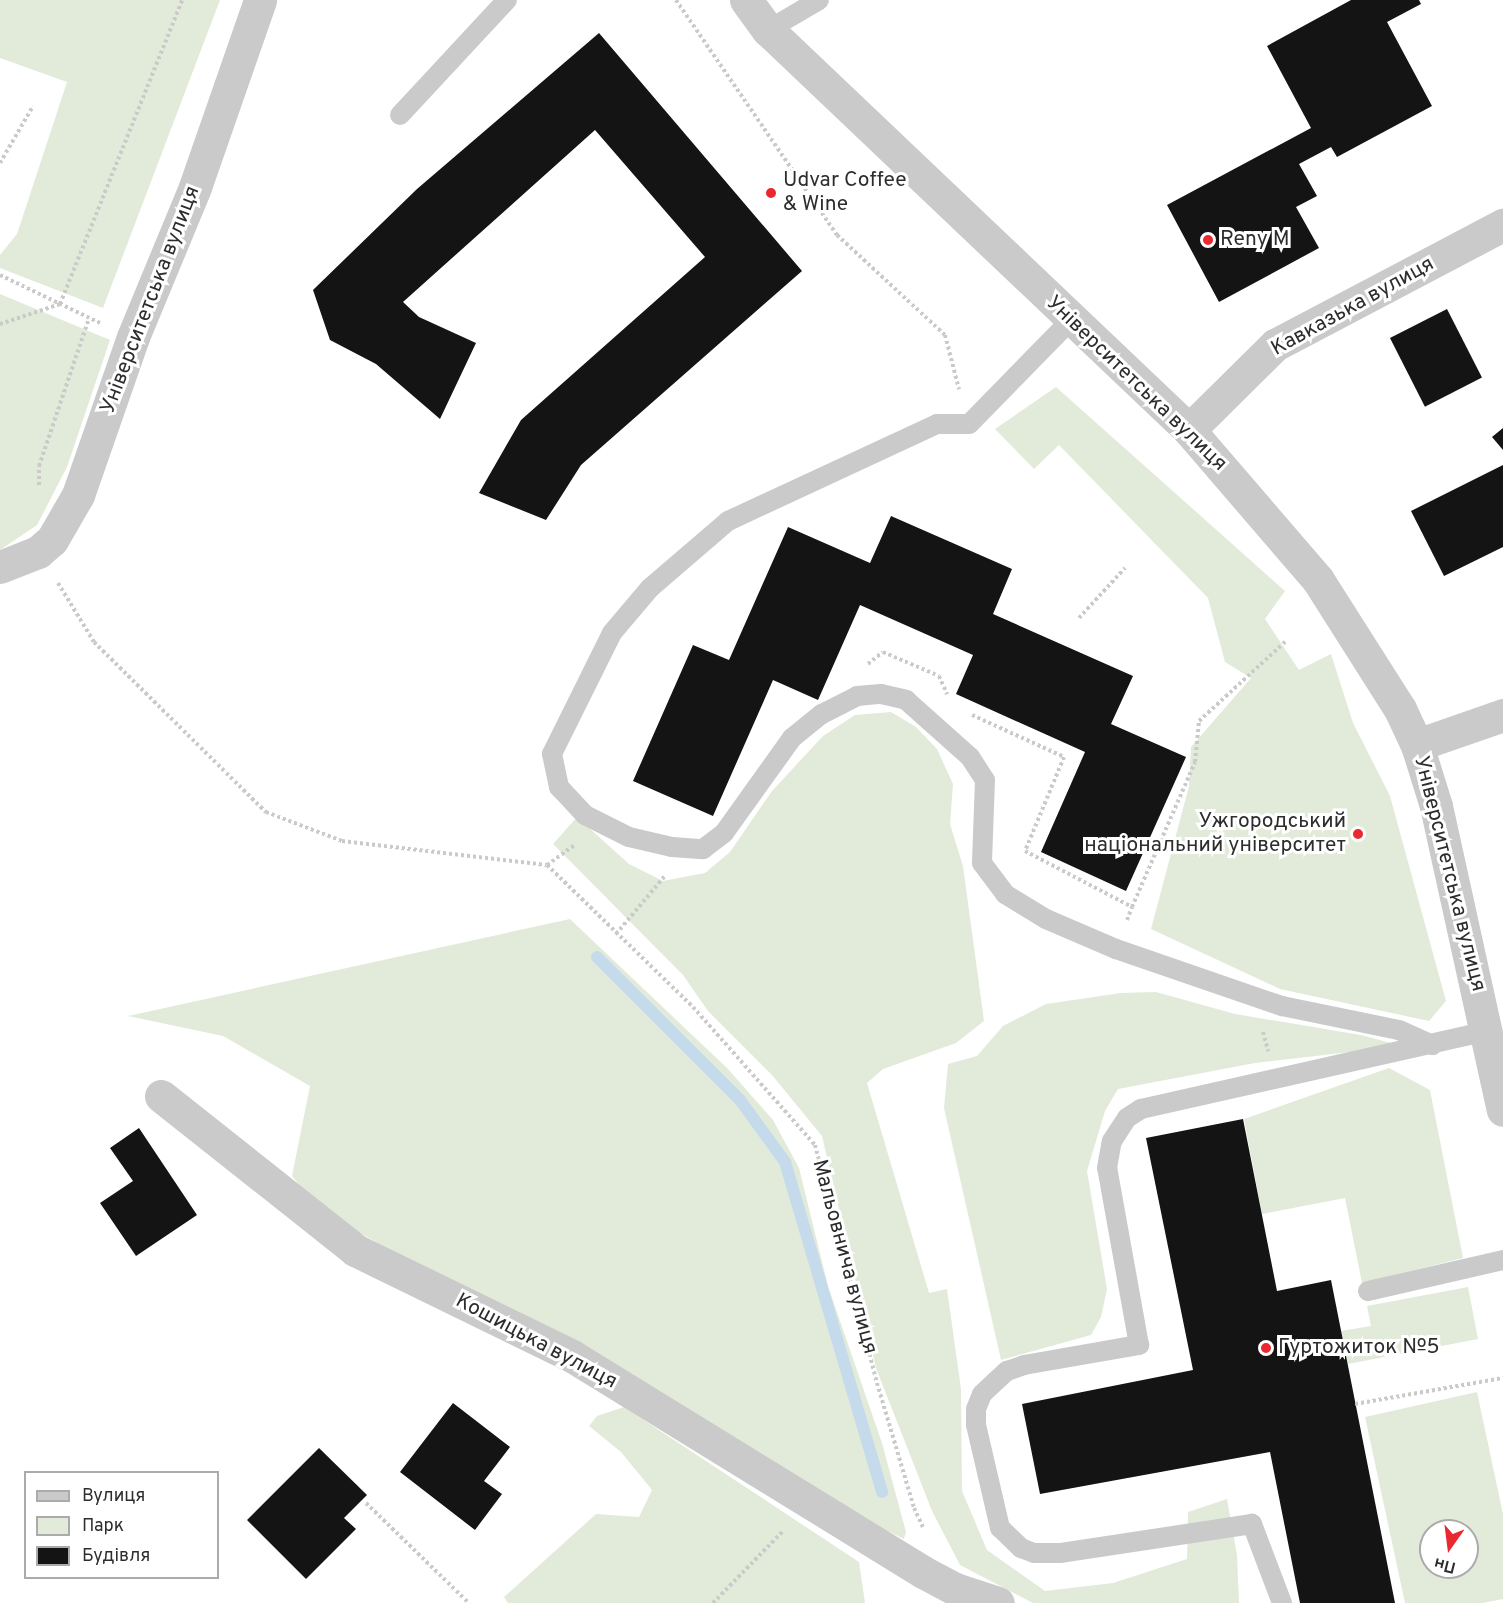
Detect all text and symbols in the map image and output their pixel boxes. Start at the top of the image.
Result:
place label: Udvar Coffee & Wine [783,168,907,218]
street label: Університетська вулиця [96,183,206,417]
marker: Udvar Coffee & Wine [764,186,778,200]
place label: Reny M [1220,227,1290,253]
marker: Reny M [1201,233,1215,247]
street label: Кавказька вулиця [1267,252,1439,362]
street label: Університетська вулиця [1040,291,1232,477]
street label: Університетська вулиця [1408,754,1490,994]
place label: Ужгородський національний університет [1084,809,1346,859]
marker: Ужгородський національний університет [1351,827,1365,841]
street label: Мальовнича вулиця [806,1157,882,1357]
street label: Кошицька вулиця [451,1289,621,1395]
place label: Гуртожиток №5 [1278,1335,1440,1361]
marker: Гуртожиток №5 [1259,1341,1273,1355]
legend [24,1471,219,1579]
text: Вулиця [82,1485,145,1508]
text: Парк [82,1515,124,1538]
north arrow [1419,1519,1479,1579]
text: Будівля [82,1545,150,1568]
text: Пн [1432,1552,1458,1577]

